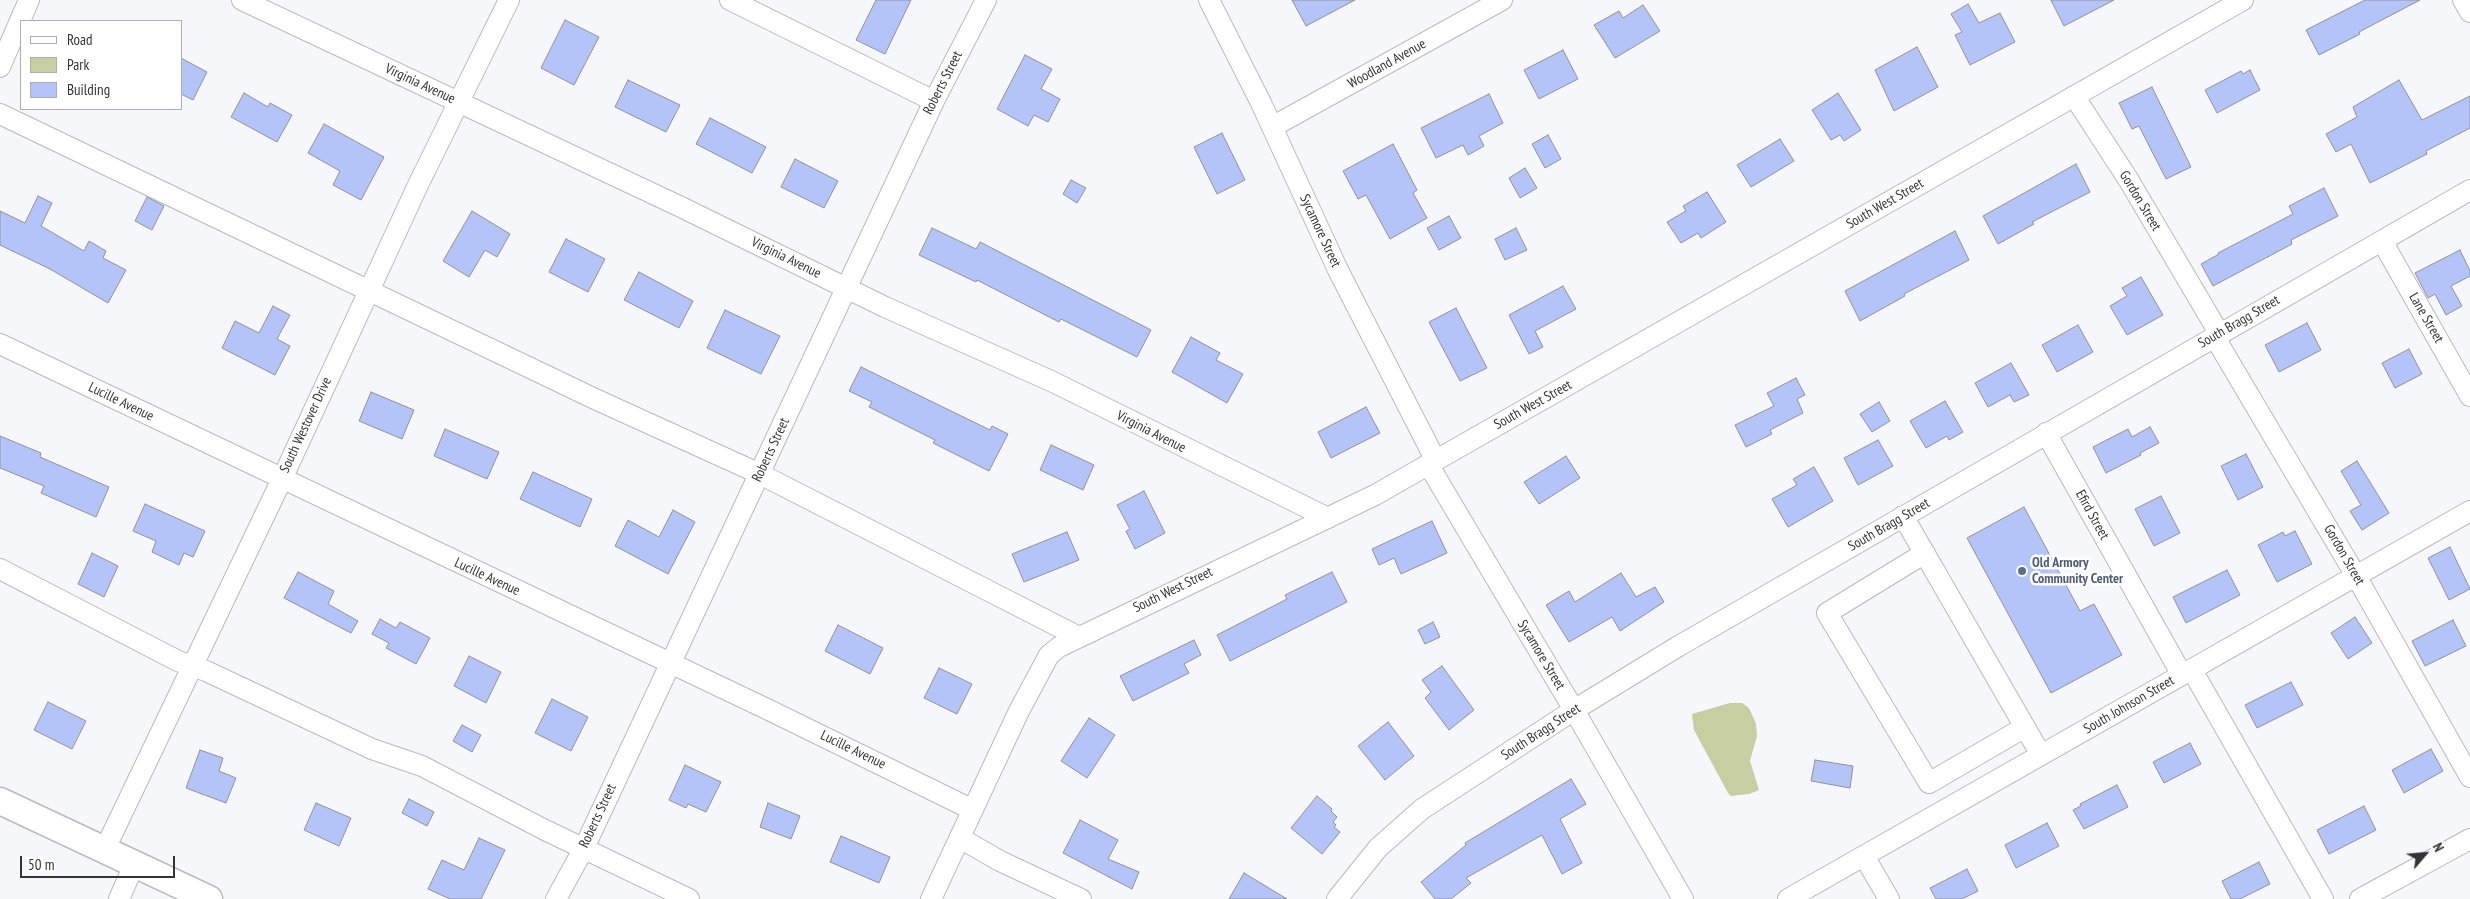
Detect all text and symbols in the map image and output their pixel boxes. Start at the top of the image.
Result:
legend [20,20,182,110]
text: Road [67,30,93,49]
street label: Woodland Avenue [1345,36,1429,92]
street label: Roberts Street [920,49,966,117]
text: Park [67,55,89,74]
street label: Virginia Avenue [382,60,458,108]
text: Building [67,80,110,99]
street label: Gordon Street [2116,168,2164,234]
street label: South West Street [1843,175,1927,233]
street label: Sycamore Street [1296,192,1344,270]
street label: Virginia Avenue [748,234,824,282]
street label: Lane Street [2405,290,2447,346]
street label: South Bragg Street [2195,292,2283,352]
street label: South Westover Drive [276,374,336,476]
street label: South West Street [1491,377,1575,433]
street label: Lucille Avenue [86,379,156,425]
street label: Virginia Avenue [1114,407,1188,457]
street label: Roberts Street [749,415,793,485]
street label: Efird Street [2072,487,2112,543]
street label: South Bragg Street [1845,495,1933,555]
street label: Gordon Street [2320,522,2368,588]
street label: Lucille Avenue [452,555,522,599]
place label: Old Armory Community Center [2032,555,2123,588]
street label: South West Street [1131,564,1215,616]
marker: Old Armory Community Center [2016,565,2028,577]
street label: Sycamore Street [1514,617,1568,693]
street label: South Johnson Street [2081,672,2177,738]
street label: South Bragg Street [1498,700,1584,764]
street label: Lucille Avenue [818,727,888,773]
street label: Roberts Street [576,781,620,851]
north arrow [2400,829,2450,879]
text: N [2429,840,2448,855]
scale bar [22,846,178,878]
text: 50 m [28,855,54,874]

